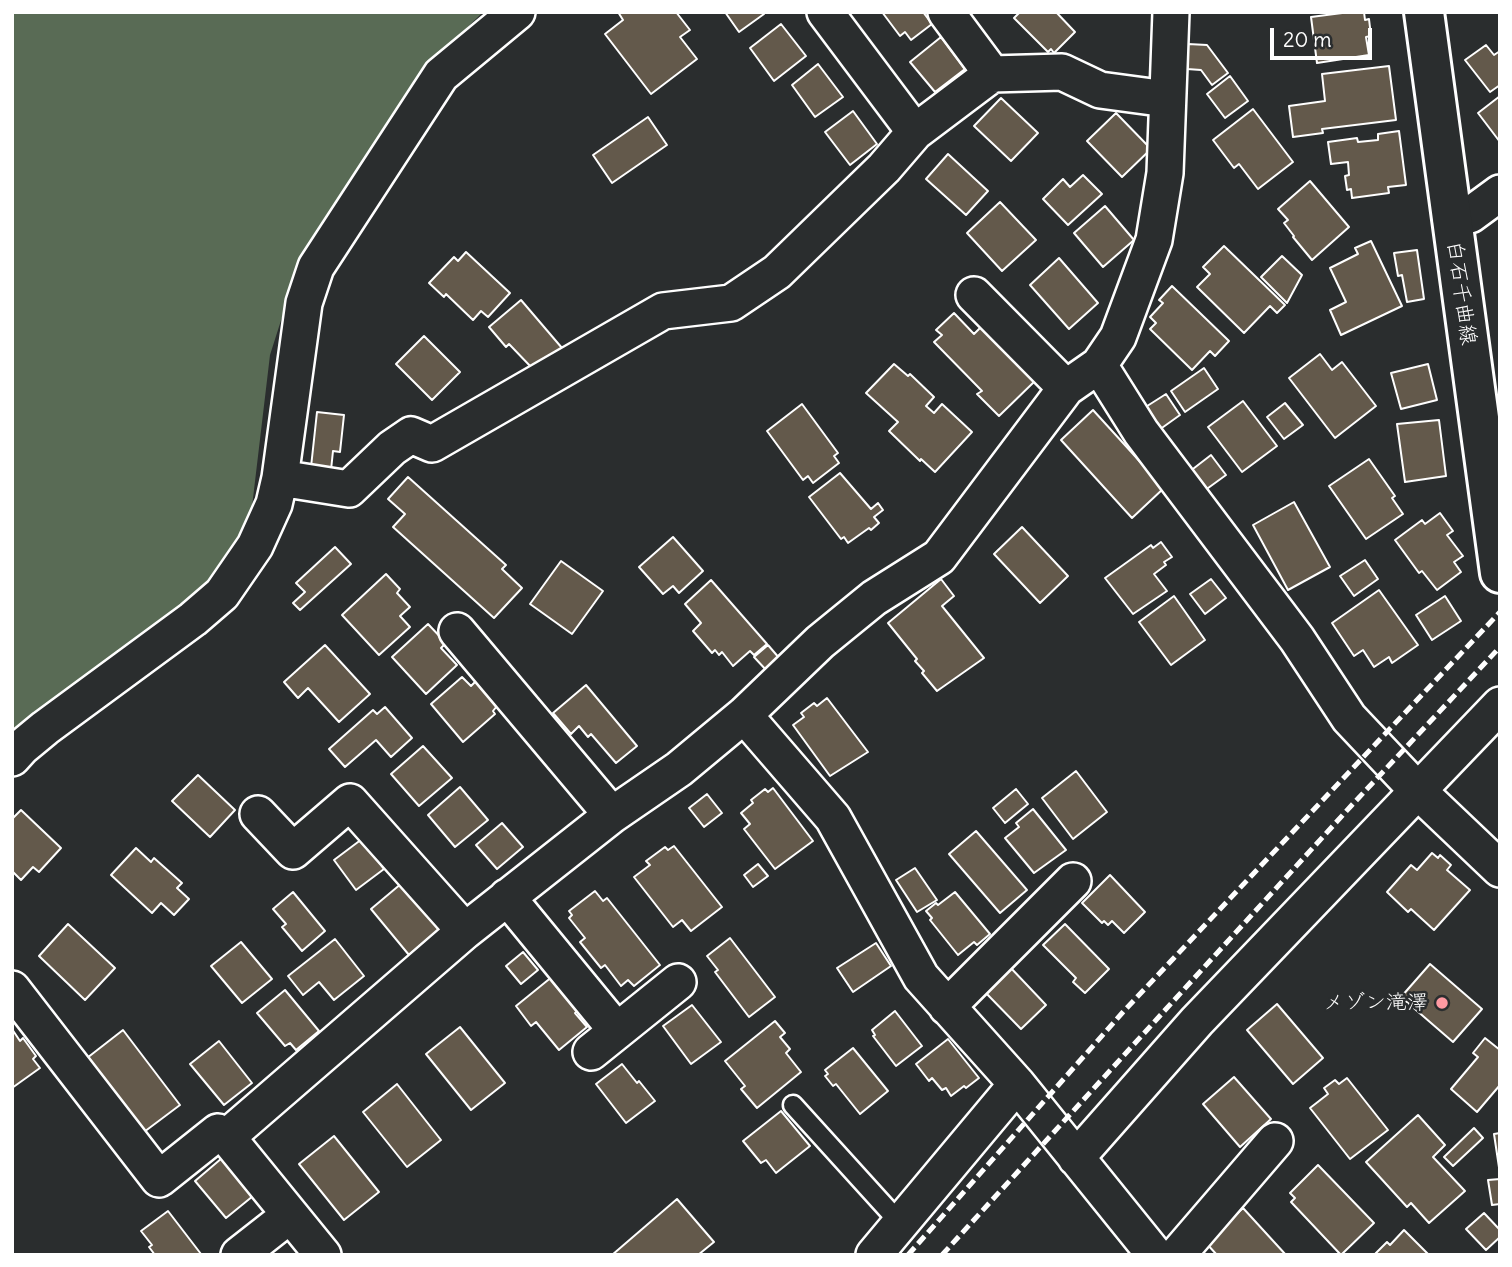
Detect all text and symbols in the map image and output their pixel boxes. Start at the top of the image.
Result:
scale bar [1274,14,1376,58]
text: 20 m [1283,26,1332,53]
street label: 白石千曲線 [1441,239,1481,347]
place label: メゾン滝澤 [1323,990,1428,1016]
marker: メゾン滝澤 [1434,995,1450,1011]

